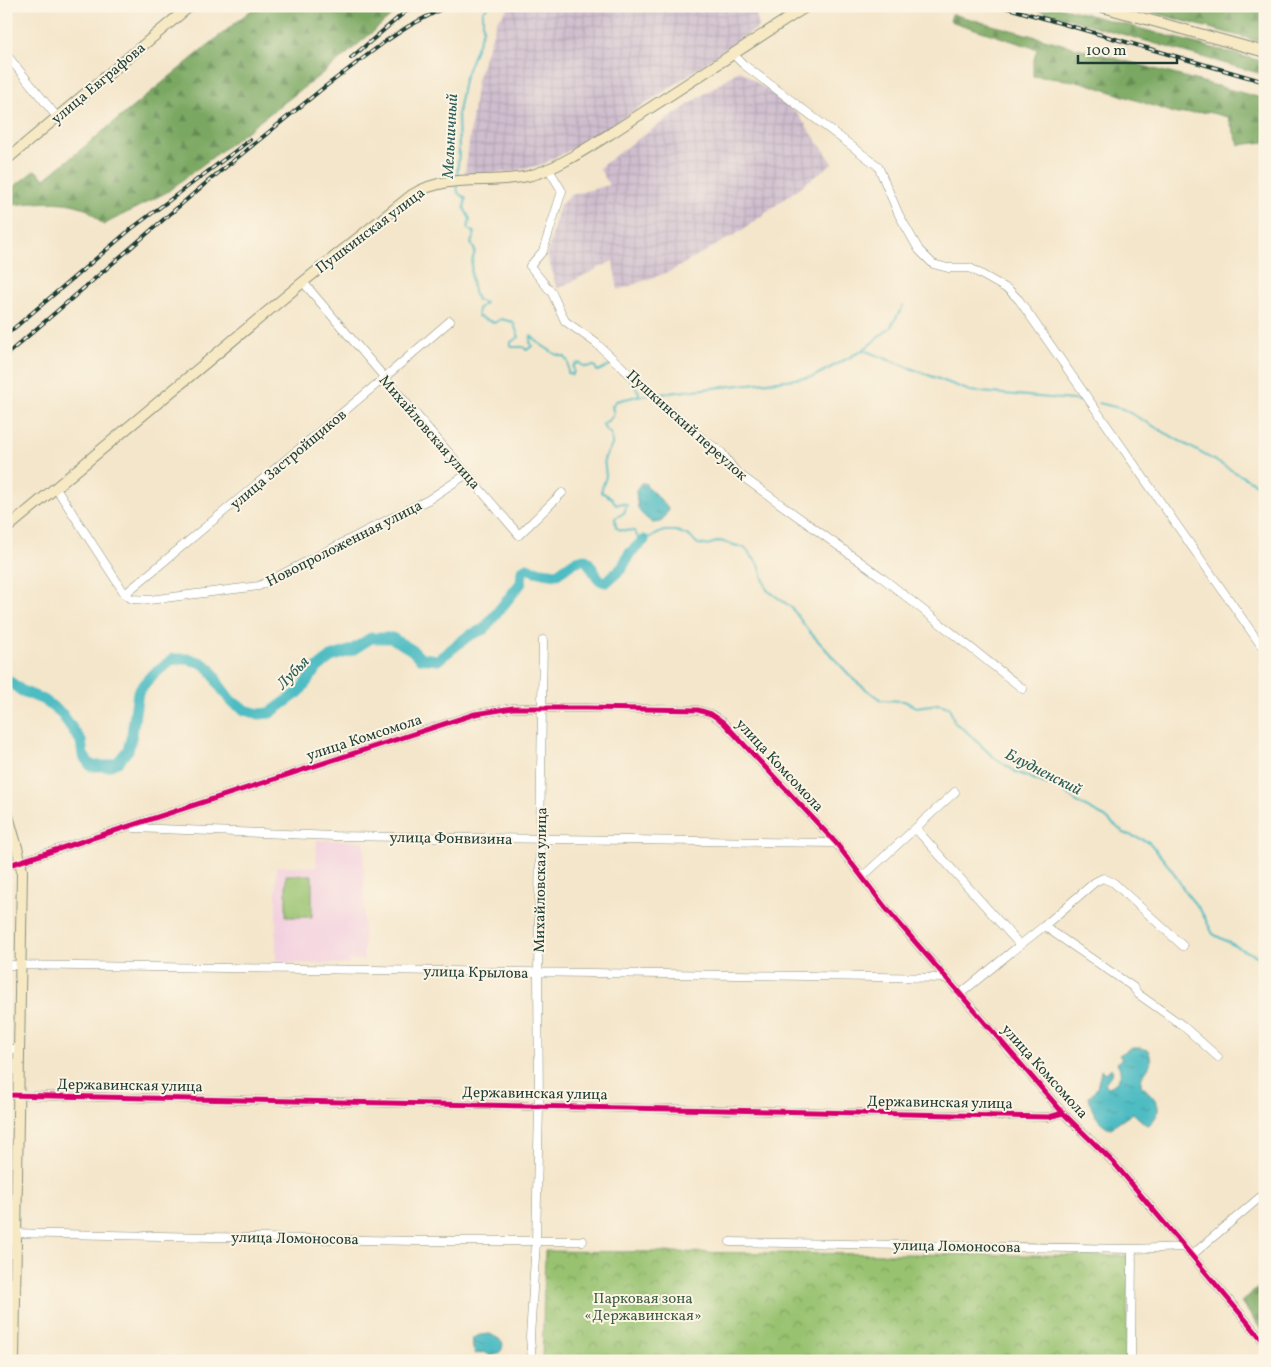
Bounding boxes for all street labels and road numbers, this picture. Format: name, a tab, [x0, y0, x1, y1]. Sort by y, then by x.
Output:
street label: улица Евграфова	[47, 38, 151, 130]
street label: Пушкинская улица	[312, 183, 430, 279]
street label: Пушкинский переулок	[621, 366, 751, 486]
street label: Михайловская улица	[373, 371, 485, 495]
street label: улица Застройщиков	[226, 405, 352, 515]
street label: Новопроложенная улица	[263, 496, 426, 593]
street label: улица Комсомола	[304, 710, 425, 767]
street label: улица Комсомола	[730, 715, 828, 817]
street label: Михайловская улица	[530, 807, 553, 953]
street label: улица Фонвизина	[389, 828, 513, 851]
street label: улица Крылова	[423, 962, 529, 985]
street label: улица Комсомола	[996, 1020, 1092, 1124]
street label: Державинская улица	[57, 1075, 203, 1098]
street label: Державинская улица	[462, 1083, 608, 1106]
street label: Державинская улица	[867, 1092, 1013, 1115]
street label: улица Ломоносова	[231, 1228, 359, 1251]
street label: улица Ломоносова	[893, 1236, 1021, 1259]

